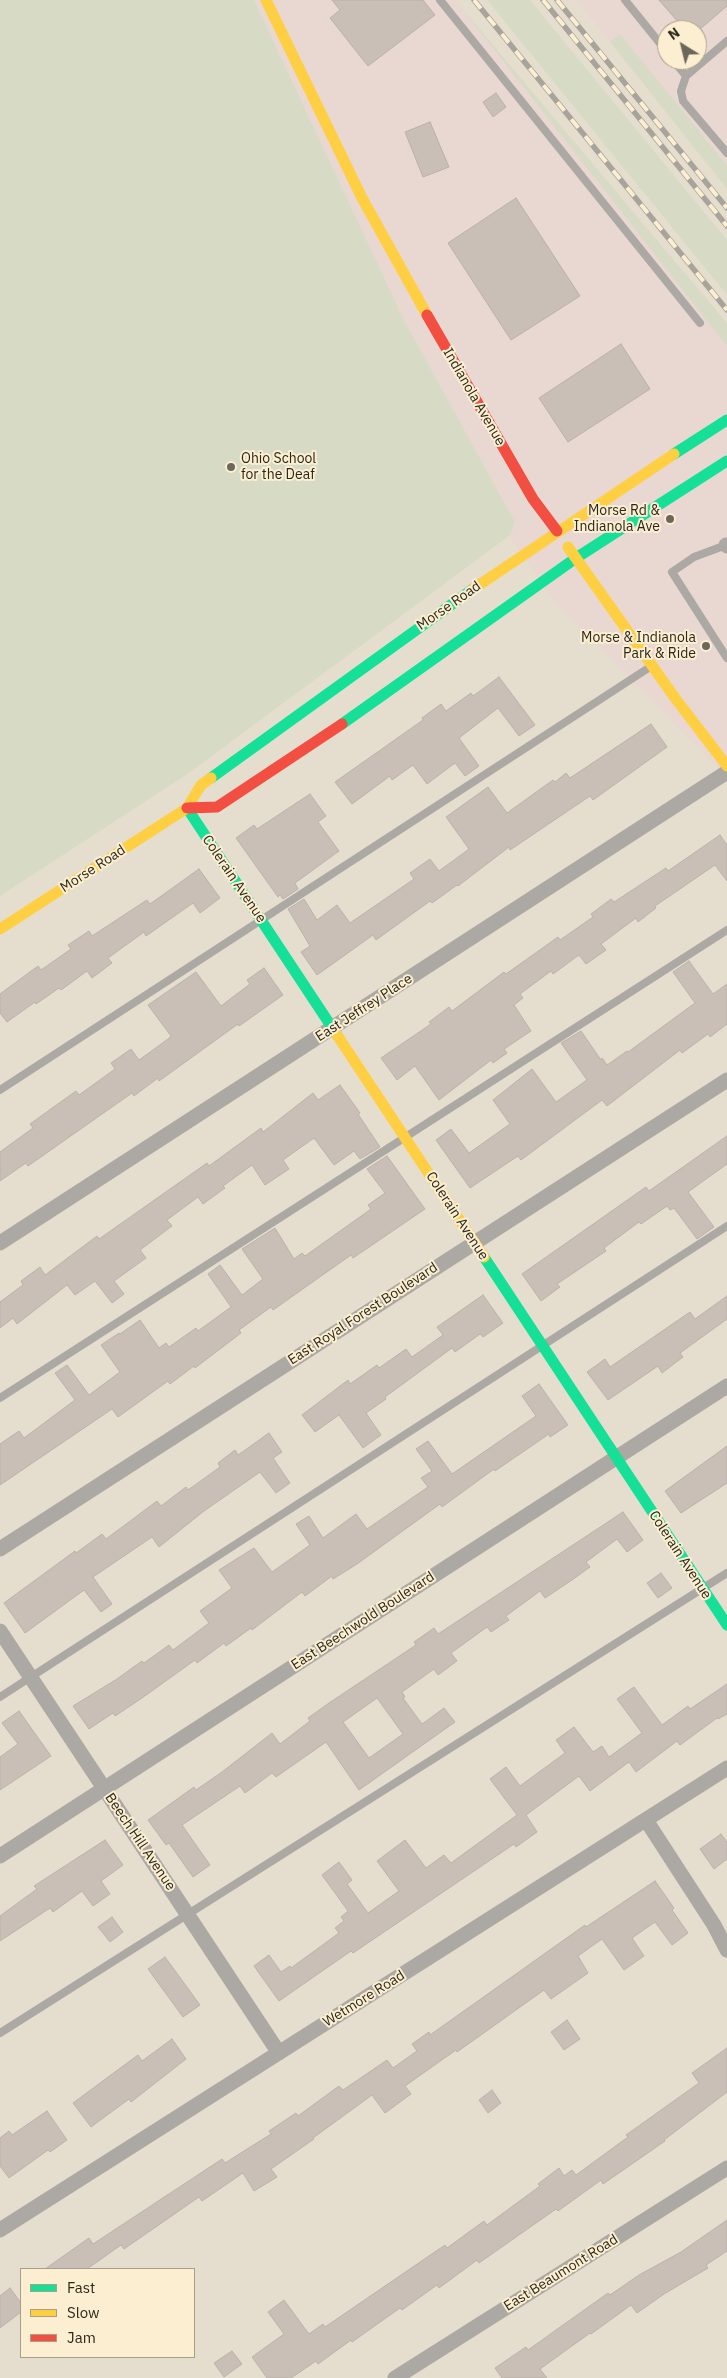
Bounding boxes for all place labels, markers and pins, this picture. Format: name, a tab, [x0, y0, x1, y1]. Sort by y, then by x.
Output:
place label: Ohio School for the Deaf	[241, 451, 316, 484]
marker: Ohio School for the Deaf	[225, 461, 237, 473]
place label: Morse Rd & Indianola Ave	[574, 503, 660, 536]
marker: Morse Rd & Indianola Ave	[664, 513, 676, 525]
place label: Morse & Indianola Park & Ride	[581, 630, 696, 662]
marker: Morse & Indianola Park & Ride	[700, 640, 712, 652]

